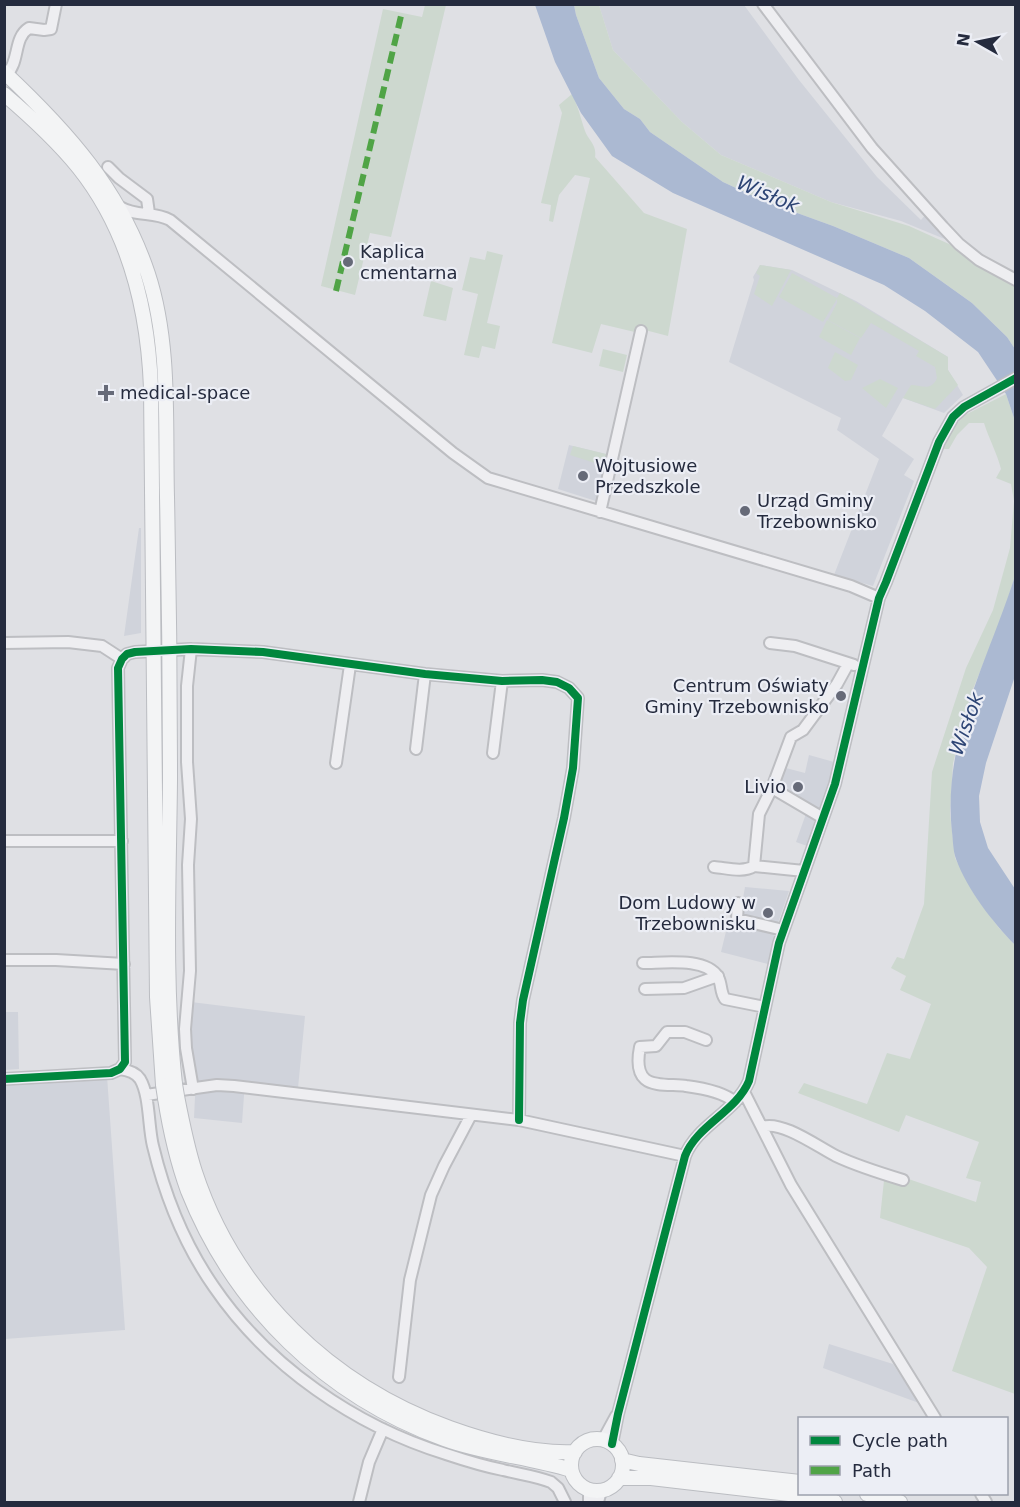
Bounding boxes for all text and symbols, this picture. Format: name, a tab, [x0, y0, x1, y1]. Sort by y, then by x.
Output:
north arrow	[948, 12, 1008, 72]
text: N	[953, 32, 974, 48]
water label: Wisłok	[733, 170, 804, 218]
place label: Kaplica cmentarna	[360, 241, 458, 283]
marker: Kaplica cmentarna	[341, 255, 355, 269]
place label: medical-space	[120, 382, 250, 403]
marker: medical-space	[97, 384, 115, 402]
place label: Wojtusiowe Przedszkole	[595, 455, 701, 497]
marker: Wojtusiowe Przedszkole	[576, 469, 590, 483]
place label: Urząd Gminy Trzebownisko	[756, 490, 877, 532]
marker: Urząd Gminy Trzebownisko	[738, 504, 752, 518]
place label: Centrum Oświaty Gminy Trzebownisko	[645, 675, 829, 717]
water label: Wisłok	[944, 688, 989, 759]
marker: Centrum Oświaty Gminy Trzebownisko	[834, 689, 848, 703]
place label: Livio	[744, 776, 786, 797]
marker: Livio	[791, 780, 805, 794]
place label: Dom Ludowy w Trzebownisku	[618, 892, 756, 934]
marker: Dom Ludowy w Trzebownisku	[761, 906, 775, 920]
legend	[798, 1417, 1008, 1495]
text: Cycle path	[852, 1430, 948, 1451]
text: Path	[852, 1460, 892, 1481]

